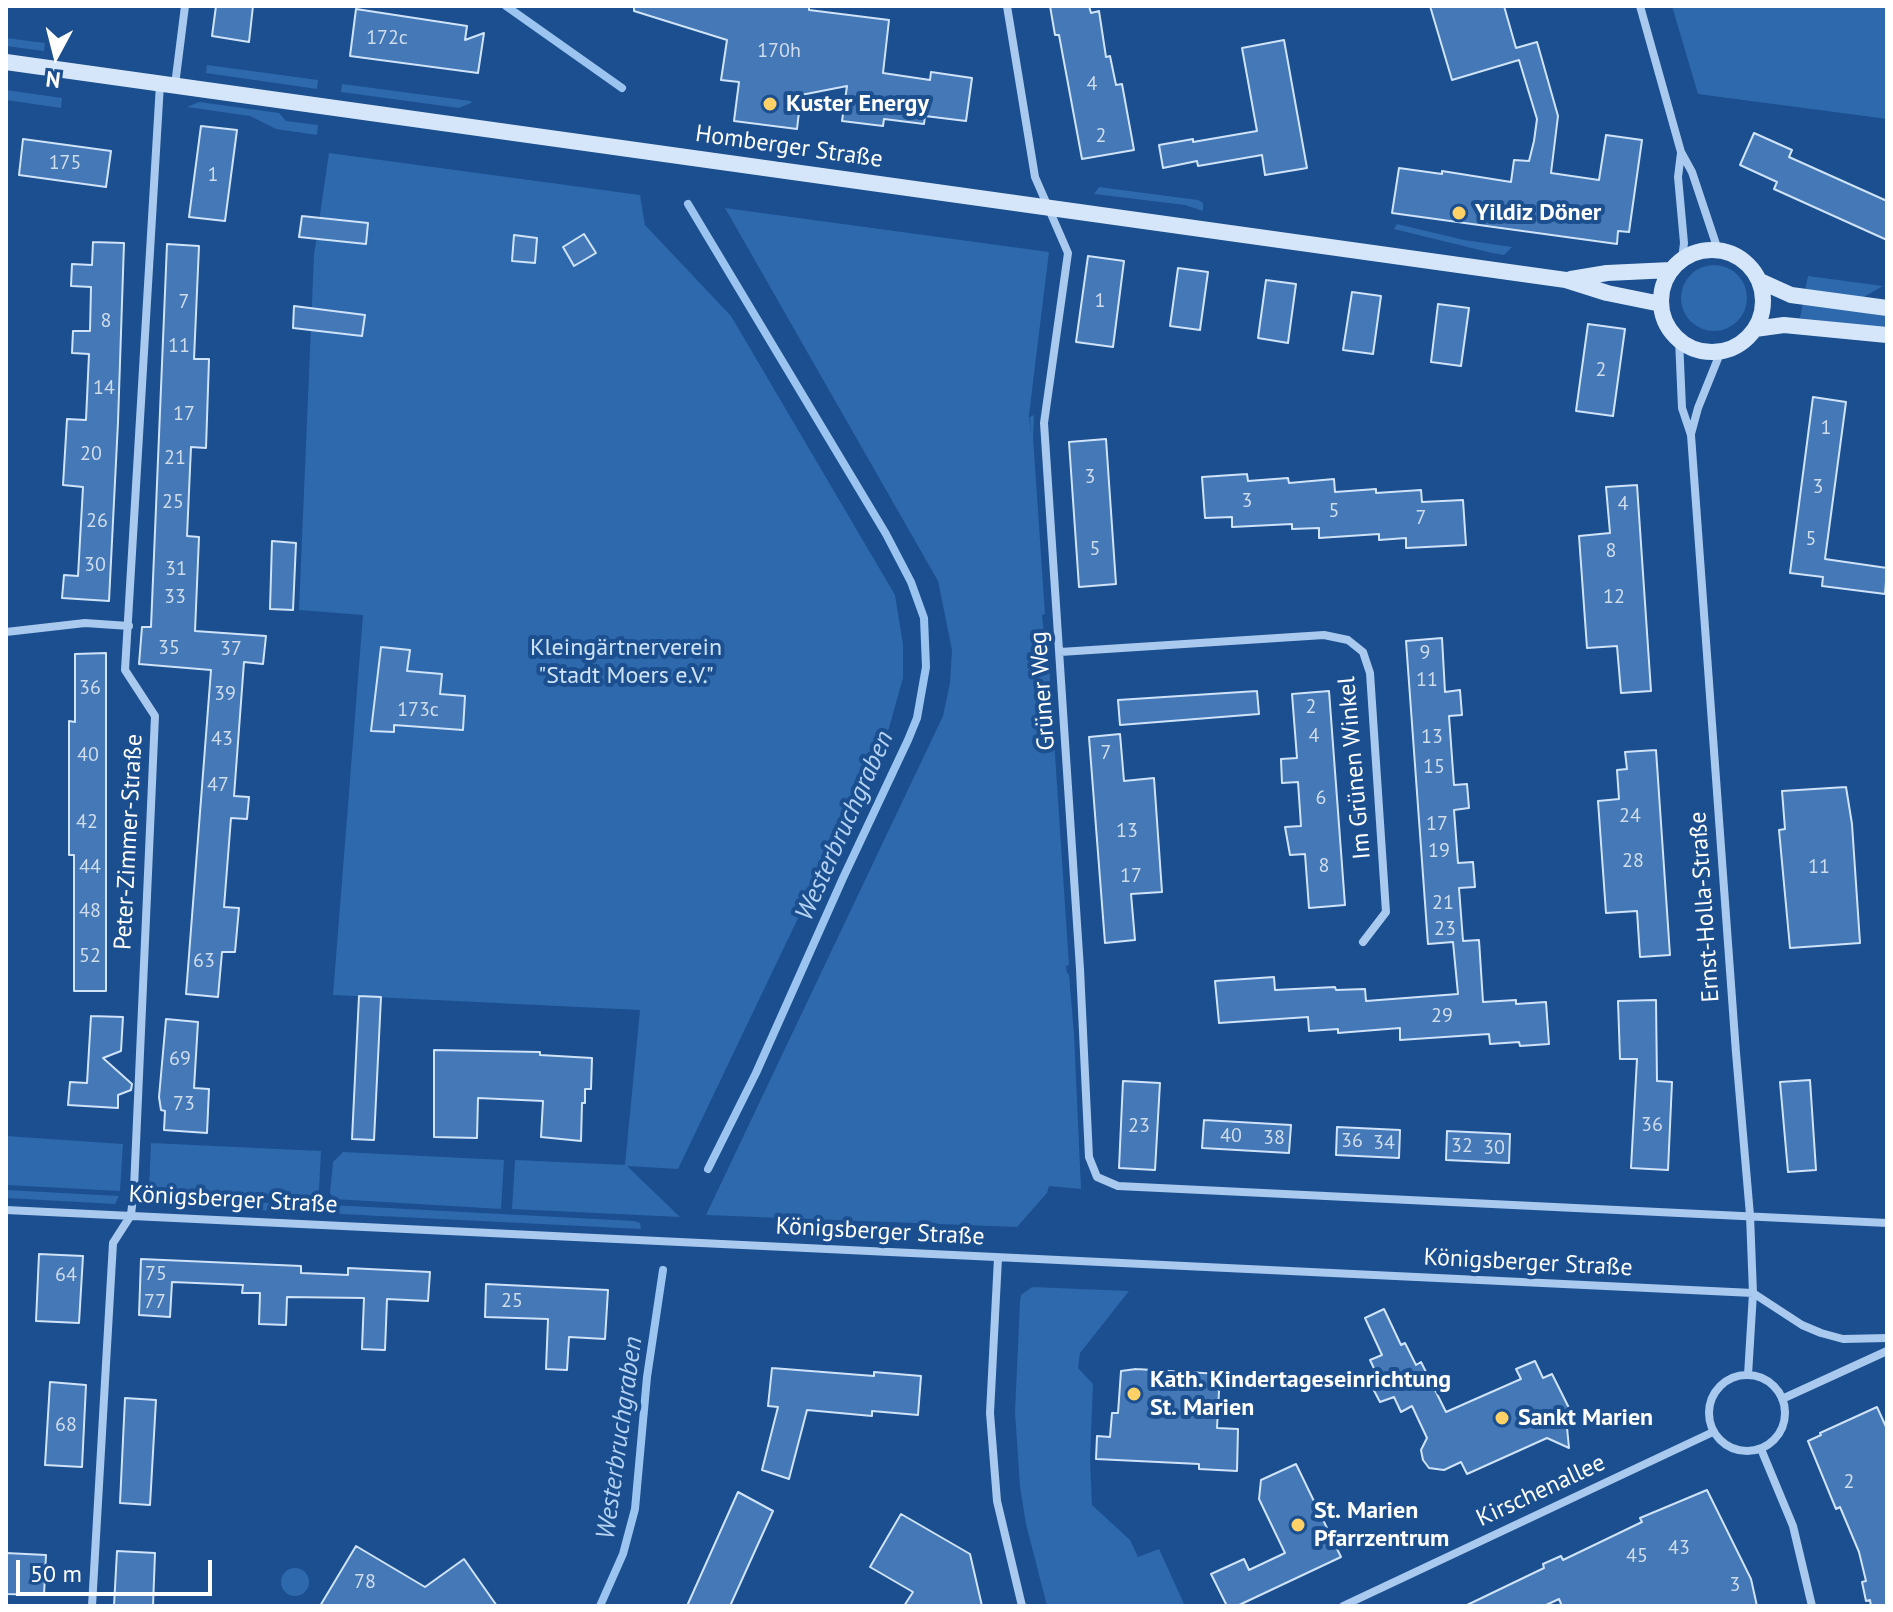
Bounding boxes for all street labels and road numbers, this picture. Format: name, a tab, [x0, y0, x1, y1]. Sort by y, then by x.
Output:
street label: Homberger Straße	[694, 120, 884, 174]
street label: Grüner Weg	[1024, 630, 1062, 752]
street label: Im Grünen Winkel	[1333, 675, 1377, 861]
street label: Peter-Zimmer-Straße	[109, 733, 149, 951]
street label: Ernst-Holla-Straße	[1684, 811, 1726, 1003]
street label: Königsberger Straße	[128, 1180, 338, 1220]
street label: Königsberger Straße	[775, 1212, 985, 1252]
street label: Königsberger Straße	[1423, 1243, 1633, 1283]
street label: Kirschenallee	[1472, 1449, 1610, 1533]

